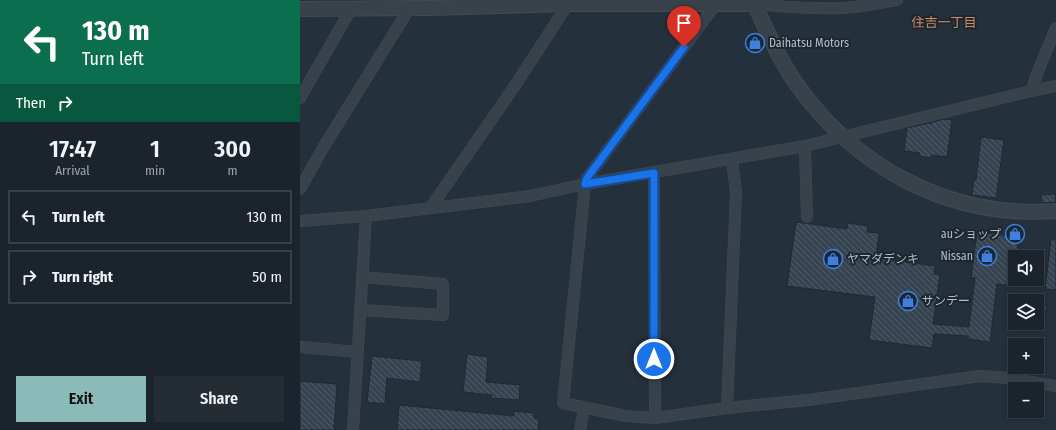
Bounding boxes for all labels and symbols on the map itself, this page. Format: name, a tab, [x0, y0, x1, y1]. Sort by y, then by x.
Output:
pin	[667, 6, 701, 47]
district label: 住吉一丁目	[911, 15, 977, 30]
shop icon: Daihatsu Motors	[744, 32, 766, 54]
place label: Daihatsu Motors	[769, 36, 849, 50]
shop icon: auショップ	[1004, 223, 1026, 245]
place label: auショップ	[941, 227, 1001, 241]
shop icon: Nissan	[976, 245, 998, 267]
shop icon: ヤマダデンキ	[822, 248, 844, 270]
place label: Nissan	[940, 249, 973, 263]
place label: ヤマダデンキ	[847, 252, 919, 266]
shop icon: サンデー	[897, 290, 919, 312]
place label: サンデー	[922, 294, 970, 308]
position arrow	[633, 338, 675, 380]

